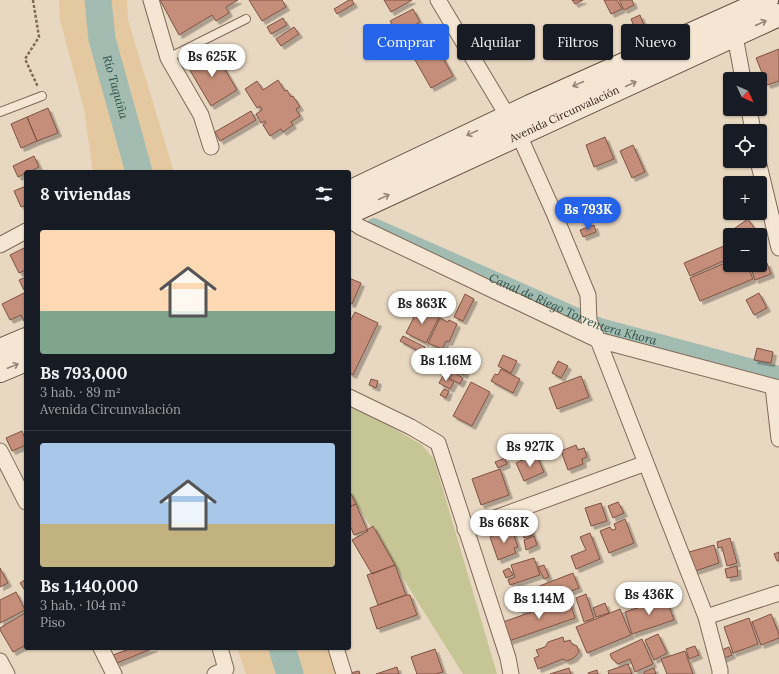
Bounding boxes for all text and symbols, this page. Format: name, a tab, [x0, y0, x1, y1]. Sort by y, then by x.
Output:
one-way arrow	[755, 19, 767, 26]
chip: Comprar	[363, 24, 449, 60]
chip: Alquilar	[457, 24, 535, 60]
chip: Filtros	[543, 24, 613, 60]
chip: Nuevo	[621, 24, 690, 60]
pin: Bs 625K	[175, 44, 249, 78]
text: Bs 625K	[188, 48, 236, 65]
water label: Río Taquiña	[100, 53, 132, 121]
north arrow	[723, 72, 767, 116]
map controls	[723, 72, 767, 272]
one-way arrow	[624, 80, 636, 87]
one-way arrow	[573, 81, 585, 88]
street label: Avenida Circunvalación	[506, 82, 622, 146]
button: locate	[723, 124, 767, 168]
one-way arrow	[467, 130, 479, 137]
button: +	[723, 176, 767, 220]
text: 8 viviendas	[40, 183, 131, 205]
icon: filters	[313, 183, 335, 205]
one-way arrow	[378, 193, 390, 200]
pin: Bs 793K	[551, 197, 625, 231]
text: Bs 793K	[564, 201, 612, 218]
button: −	[723, 228, 767, 272]
icon: home	[152, 256, 224, 328]
water label: Canal de Riego Torrentera Khora	[487, 270, 659, 348]
pin: Bs 863K	[385, 291, 459, 325]
text: Bs 863K	[397, 295, 447, 312]
pin: Bs 1.16M	[405, 348, 487, 382]
text: Bs 1.16M	[420, 352, 472, 369]
one-way arrow	[7, 361, 19, 369]
text: Bs 793,000	[40, 362, 128, 384]
text: 3 hab. · 89 m²	[40, 384, 121, 401]
text: Avenida Circunvalación	[40, 401, 181, 418]
pin: Bs 927K	[493, 434, 567, 468]
text: Bs 927K	[506, 438, 554, 455]
icon: home	[152, 469, 224, 541]
pin: Bs 668K	[467, 510, 541, 544]
text: Bs 668K	[479, 514, 529, 531]
text: Bs 1,140,000	[40, 575, 138, 597]
pin: Bs 436K	[612, 582, 686, 616]
pin: Bs 1.14M	[498, 586, 580, 620]
text: Bs 436K	[624, 586, 674, 603]
text: Bs 1.14M	[513, 590, 565, 607]
text: 3 hab. · 104 m²	[40, 597, 126, 614]
text: Piso	[40, 614, 65, 631]

